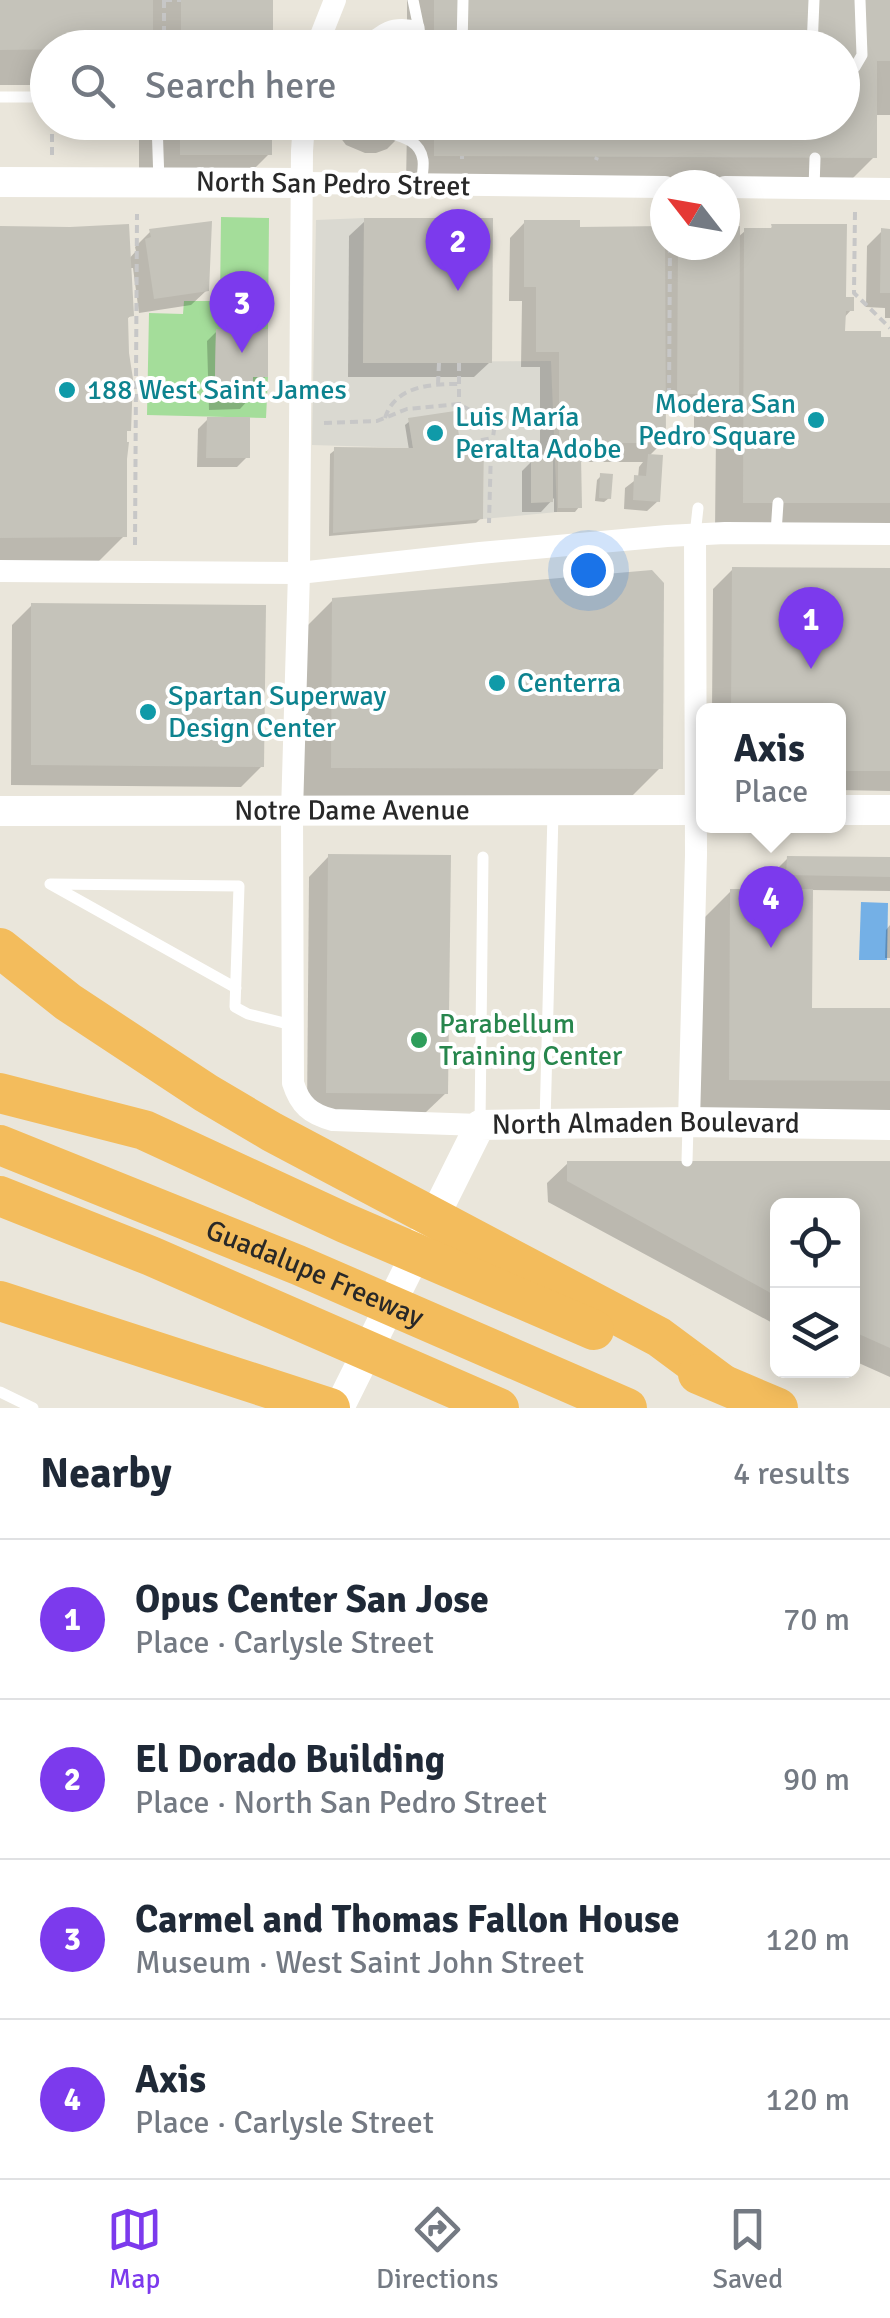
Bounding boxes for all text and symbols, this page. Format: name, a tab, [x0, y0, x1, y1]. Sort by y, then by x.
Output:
search box	[30, 30, 860, 140]
icon: search	[65, 58, 120, 113]
text: Search here	[145, 62, 337, 109]
street label: North San Pedro Street	[196, 165, 471, 203]
north arrow	[650, 170, 740, 260]
pin: 2	[426, 208, 490, 291]
pin: 3	[210, 270, 274, 353]
place label: 188 West Saint James	[87, 373, 347, 407]
marker: 188 West Saint James	[56, 379, 78, 401]
place label: Modera San Pedro Square	[638, 387, 796, 453]
place label: Luis María Peralta Adobe	[455, 400, 621, 466]
marker: Modera San Pedro Square	[805, 409, 827, 431]
marker: Luis María Peralta Adobe	[424, 422, 446, 444]
your location	[563, 545, 614, 596]
pin: 1	[778, 586, 844, 669]
place label: Centerra	[517, 666, 621, 700]
marker: Centerra	[486, 672, 508, 694]
place label: Spartan Superway Design Center	[168, 679, 386, 745]
marker: Spartan Superway Design Center	[137, 701, 159, 723]
popup	[696, 703, 846, 833]
text: Axis	[734, 725, 805, 772]
text: Place	[734, 772, 808, 811]
street label: Notre Dame Avenue	[234, 793, 470, 828]
pin: 4	[738, 866, 804, 948]
place label: Parabellum Training Center	[439, 1007, 623, 1073]
marker: Parabellum Training Center	[408, 1029, 430, 1051]
street label: North Almaden Boulevard	[492, 1105, 800, 1142]
map controls	[770, 1198, 860, 1378]
button: locate	[770, 1198, 860, 1288]
street label: Guadalupe Freeway	[201, 1213, 429, 1335]
button: layers	[770, 1288, 860, 1378]
text: Nearby	[40, 1448, 172, 1499]
text: 4 results	[733, 1454, 850, 1493]
text: Opus Center San Jose	[135, 1576, 489, 1623]
text: 1	[64, 1600, 81, 1639]
text: 70 m	[783, 1600, 850, 1639]
text: Place · Carlysle Street	[135, 1623, 434, 1662]
text: El Dorado Building	[135, 1736, 445, 1783]
text: 2	[64, 1760, 81, 1799]
text: 90 m	[783, 1760, 850, 1799]
text: Place · North San Pedro Street	[135, 1783, 547, 1822]
text: Carmel and Thomas Fallon House	[135, 1896, 680, 1943]
text: 3	[64, 1920, 81, 1959]
text: 120 m	[766, 1920, 850, 1959]
text: Museum · West Saint John Street	[135, 1943, 584, 1982]
text: Axis	[135, 2056, 206, 2103]
text: 4	[64, 2080, 81, 2119]
text: 120 m	[766, 2080, 850, 2119]
text: Place · Carlysle Street	[135, 2103, 434, 2142]
tab: Map	[107, 2202, 162, 2296]
tab: Directions	[376, 2202, 498, 2296]
tab: Saved	[712, 2202, 783, 2296]

